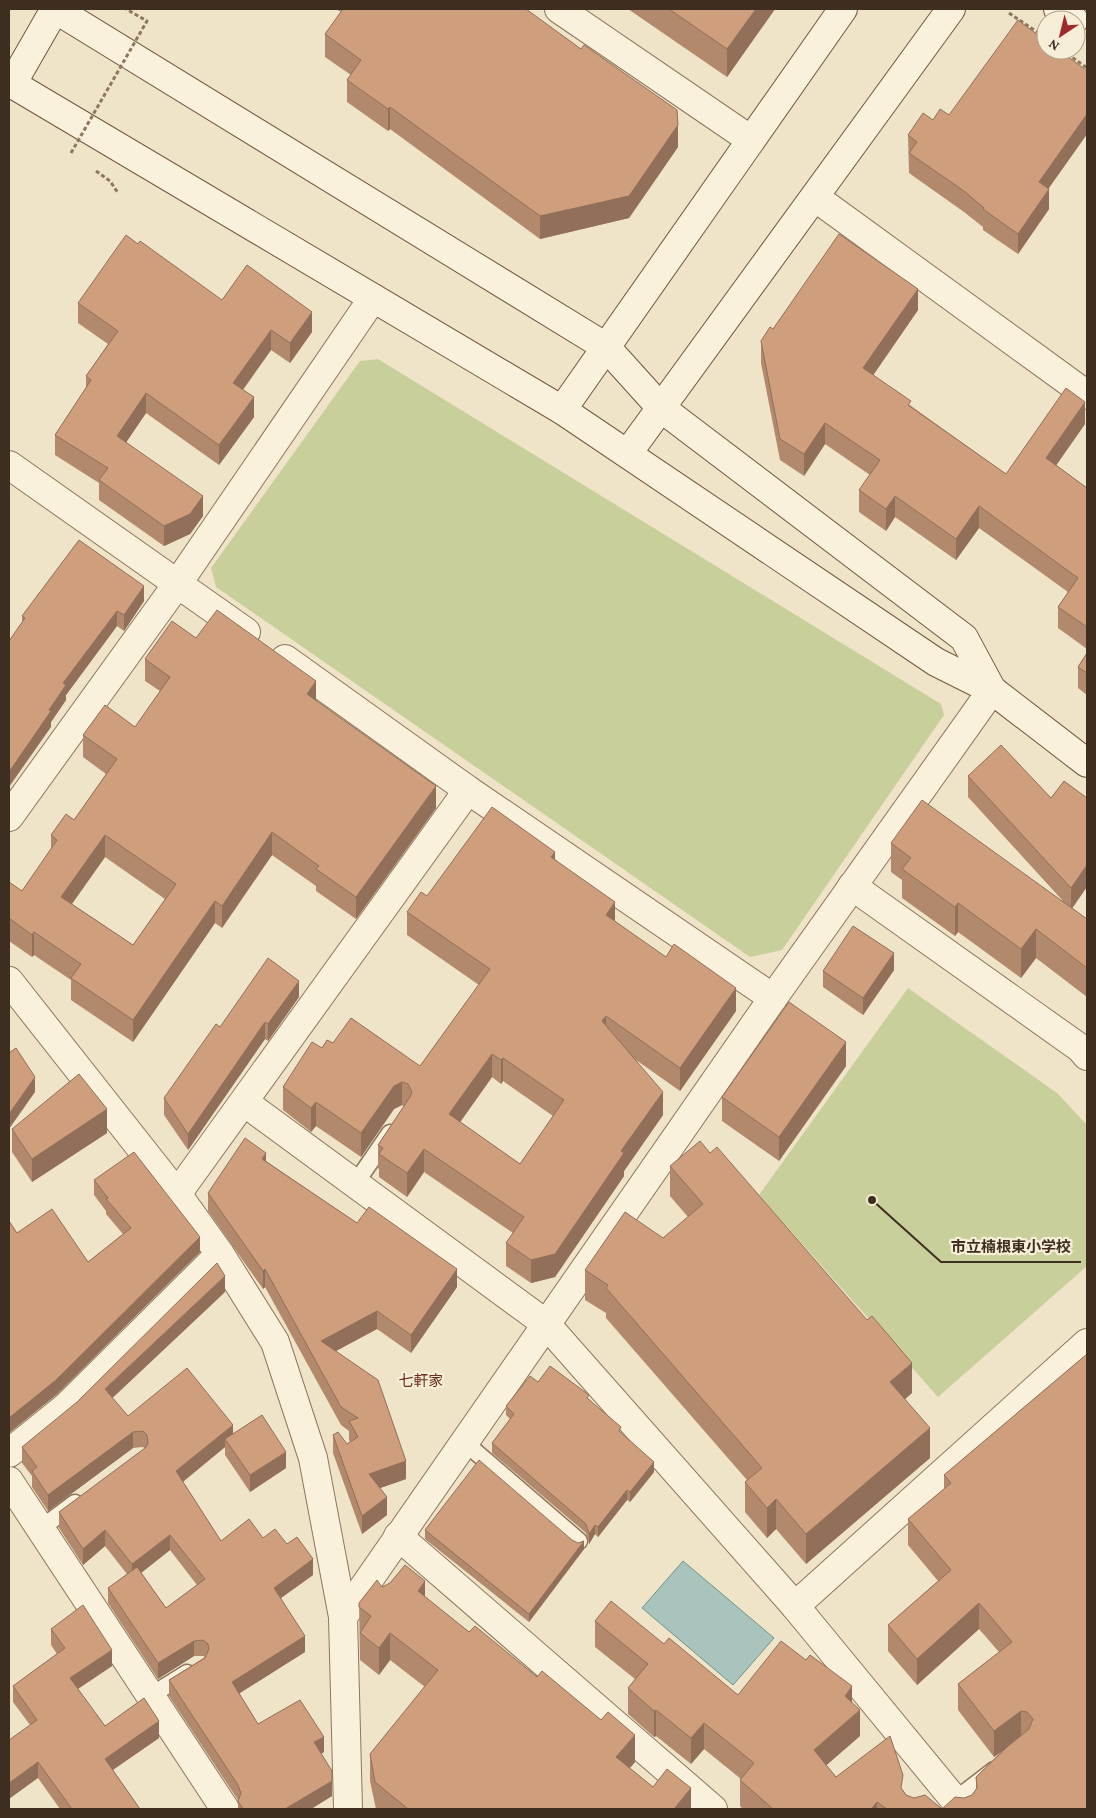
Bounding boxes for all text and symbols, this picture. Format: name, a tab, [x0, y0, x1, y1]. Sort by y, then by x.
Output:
north arrow	[1036, 10, 1086, 60]
text: N	[1045, 36, 1062, 55]
callout: 市立楠根東小学校	[941, 1232, 1081, 1262]
text: 市立楠根東小学校	[951, 1239, 1071, 1255]
district label: 七軒家	[398, 1373, 444, 1389]

